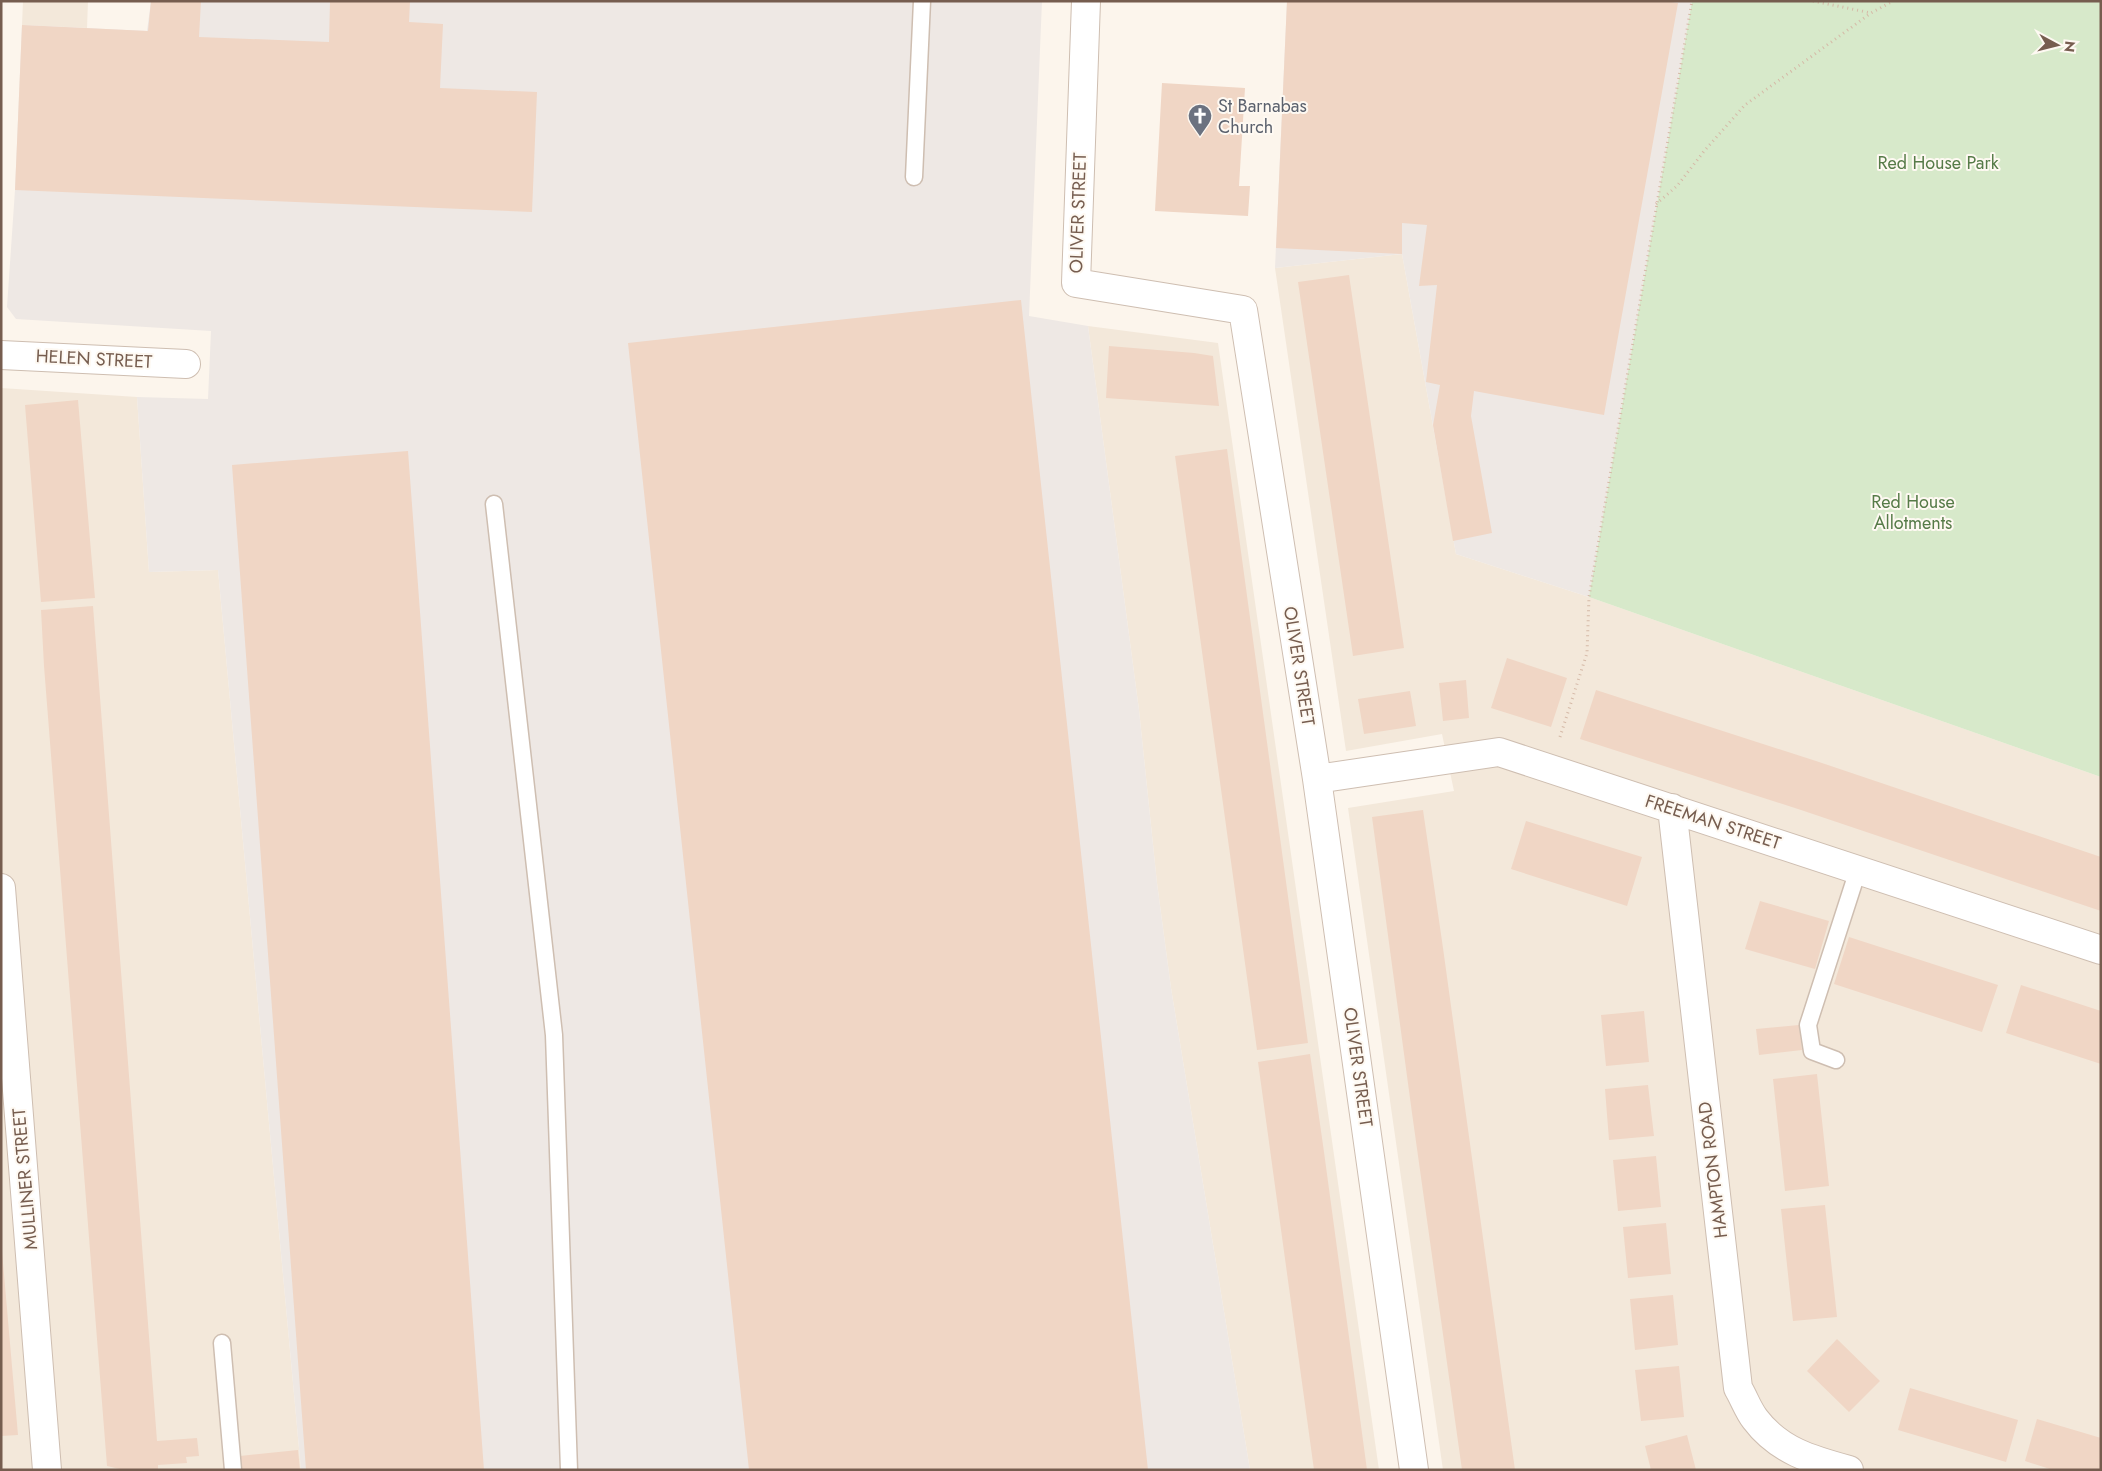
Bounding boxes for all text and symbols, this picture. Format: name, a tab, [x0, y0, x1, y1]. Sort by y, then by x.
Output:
north arrow	[2032, 20, 2082, 70]
text: N	[2059, 40, 2081, 53]
place label: St Barnabas Church	[1218, 93, 1307, 140]
church icon: St Barnabas Church	[1187, 103, 1213, 137]
park label: Red House Park	[1877, 150, 1999, 176]
street label: OLIVER STREET	[1063, 152, 1093, 274]
street label: HELEN STREET	[35, 343, 154, 375]
park label: Red House Allotments	[1871, 489, 1955, 536]
street label: OLIVER STREET	[1277, 604, 1321, 728]
street label: FREEMAN STREET	[1642, 788, 1785, 856]
street label: OLIVER STREET	[1337, 1006, 1379, 1129]
street label: HAMPTON ROAD	[1692, 1100, 1734, 1240]
street label: MULLINER STREET	[6, 1106, 44, 1251]

